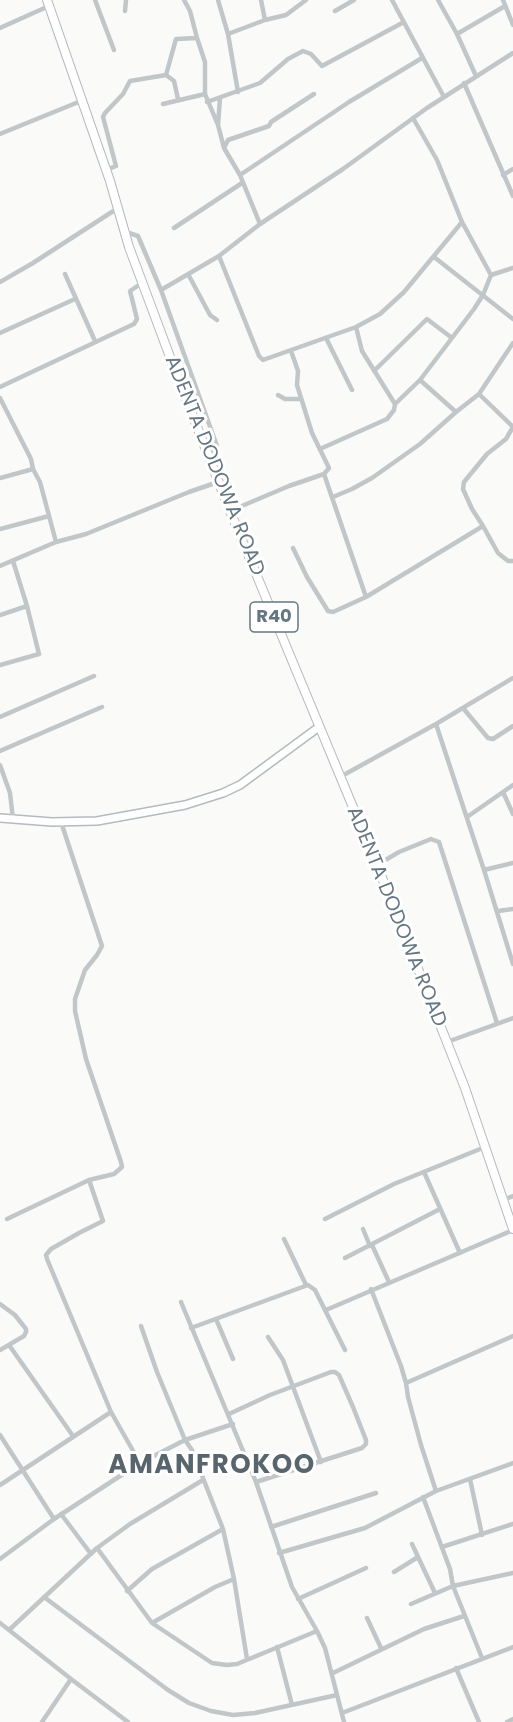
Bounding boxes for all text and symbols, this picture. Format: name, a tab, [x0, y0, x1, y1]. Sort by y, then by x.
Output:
street label: ADENTA DODOWA ROAD	[159, 352, 269, 580]
road number: R40	[250, 602, 298, 632]
street label: ADENTA DODOWA ROAD	[341, 803, 451, 1031]
district label: AMANFROKOO	[108, 1450, 316, 1482]

